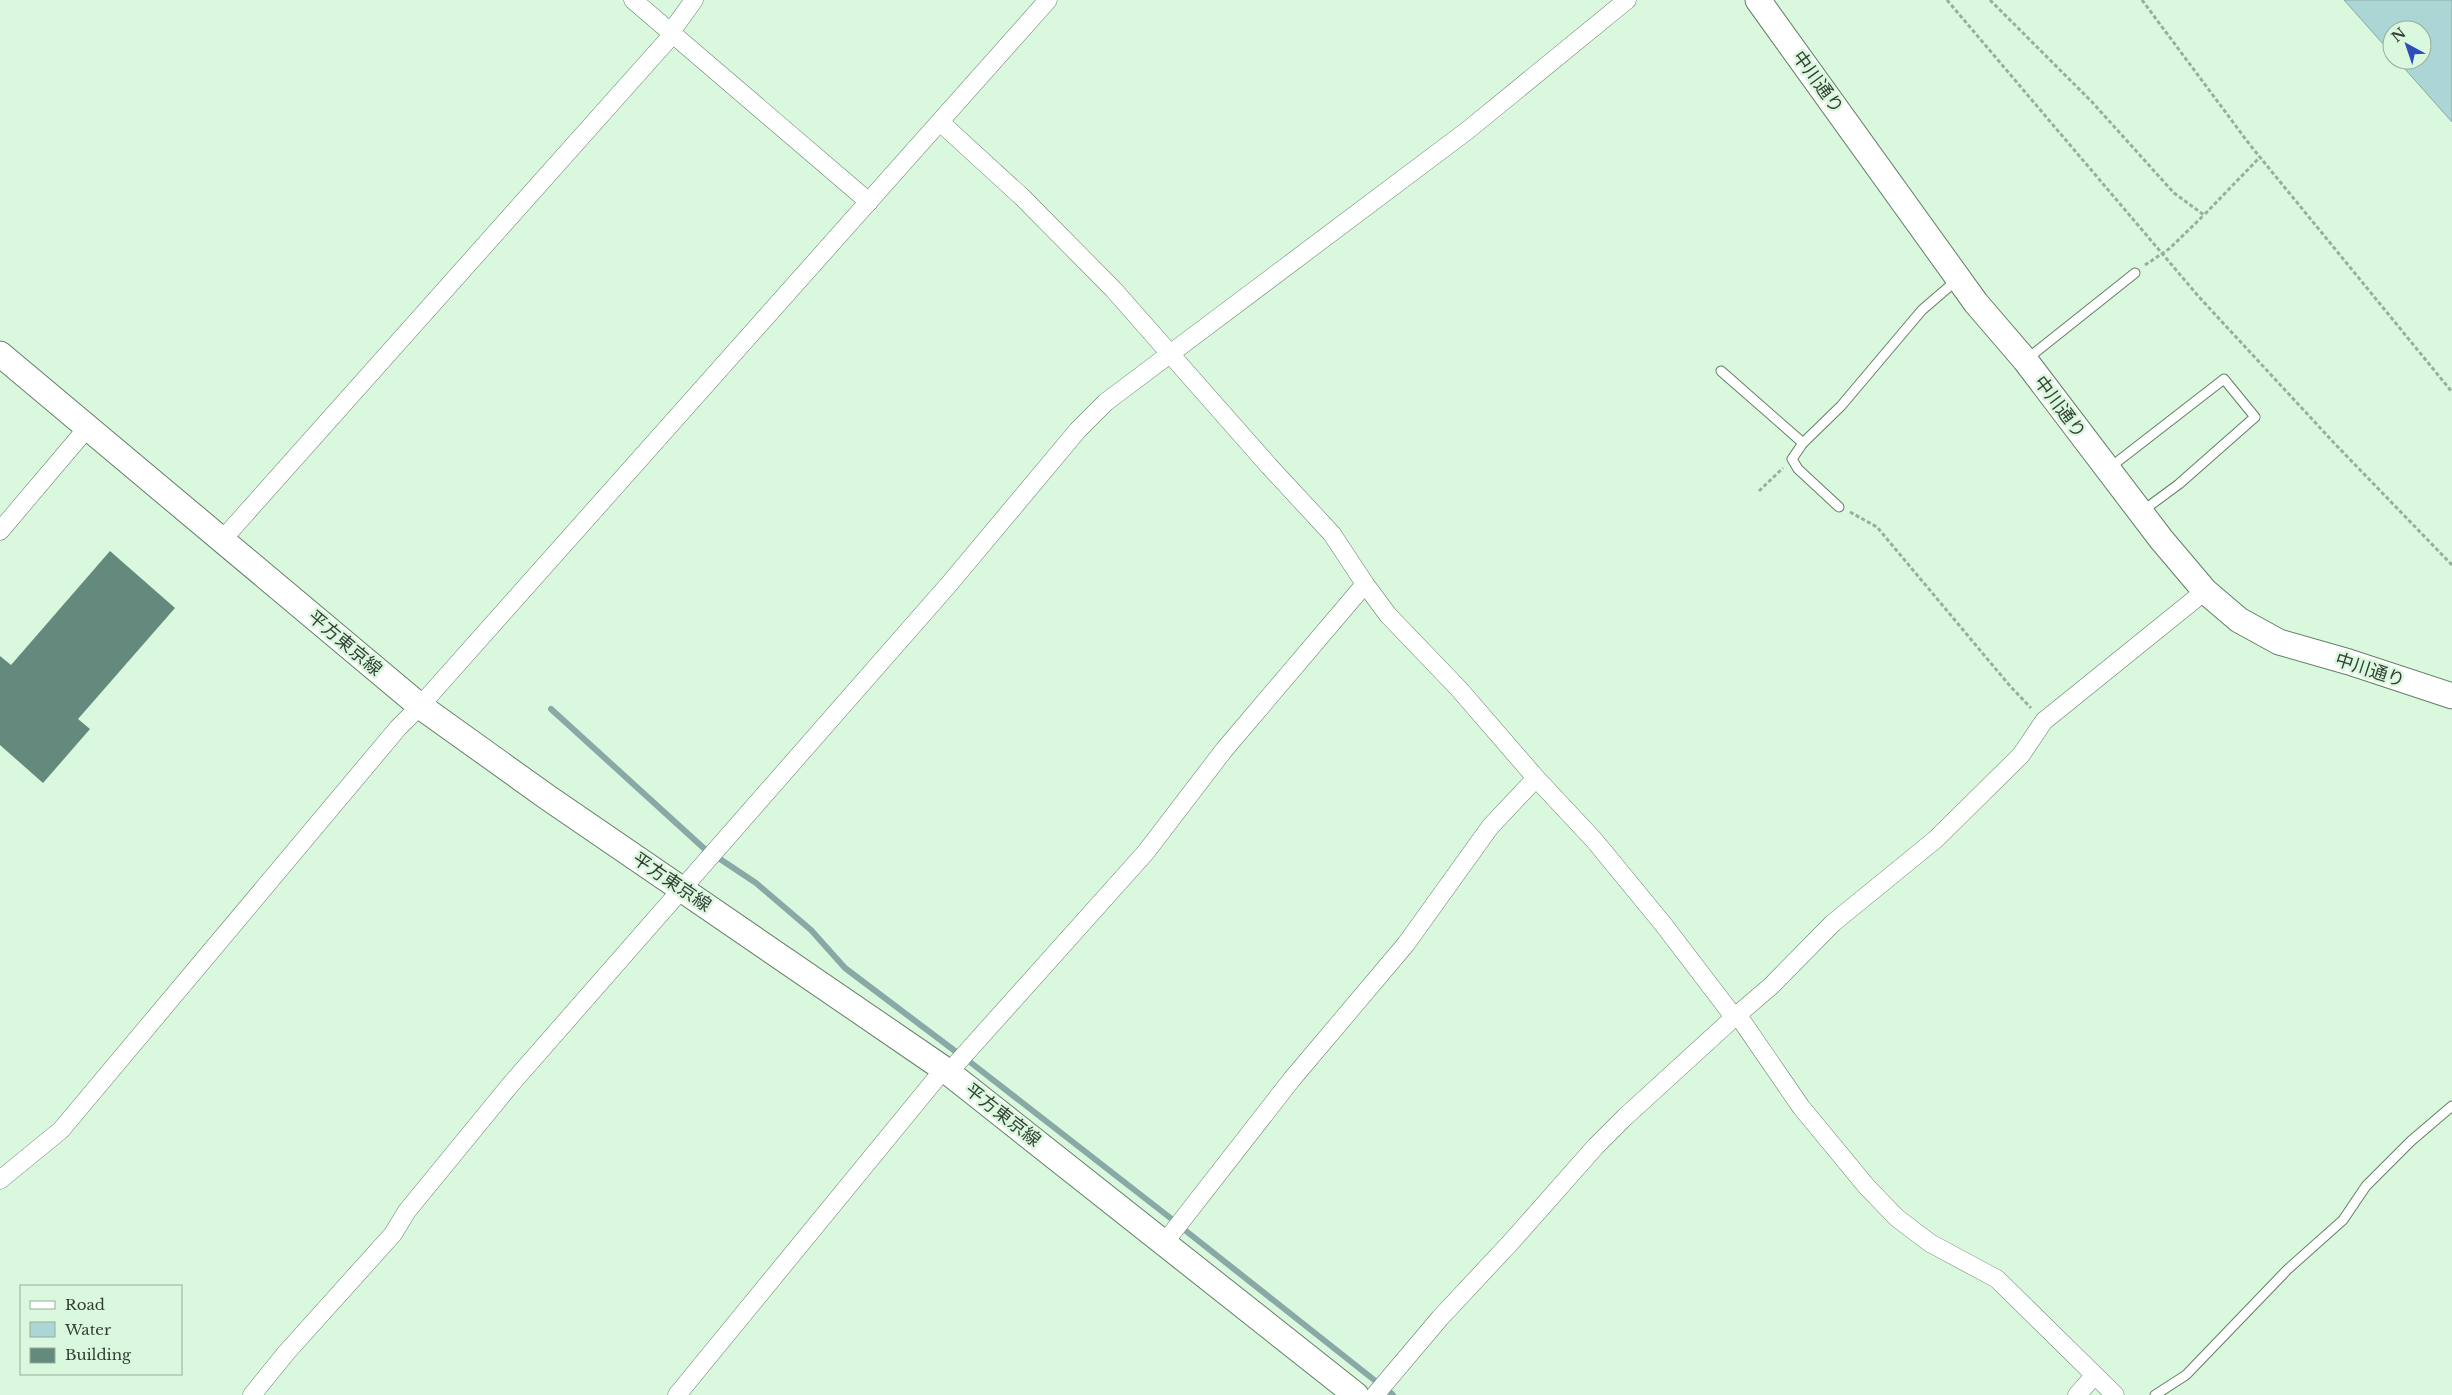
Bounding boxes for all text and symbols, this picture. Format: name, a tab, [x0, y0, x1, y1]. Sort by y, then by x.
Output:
north arrow	[2382, 20, 2432, 70]
text: N	[2388, 24, 2409, 46]
street label: 中川通り	[1788, 46, 1848, 118]
street label: 中川通り	[2030, 372, 2090, 442]
street label: 平方東京線	[303, 606, 387, 680]
street label: 中川通り	[2332, 648, 2408, 692]
street label: 平方東京線	[629, 848, 715, 916]
street label: 平方東京線	[961, 1079, 1045, 1151]
legend	[20, 1285, 182, 1375]
text: Road	[65, 1295, 105, 1314]
text: Water	[64, 1320, 112, 1339]
text: Building	[65, 1345, 132, 1364]

